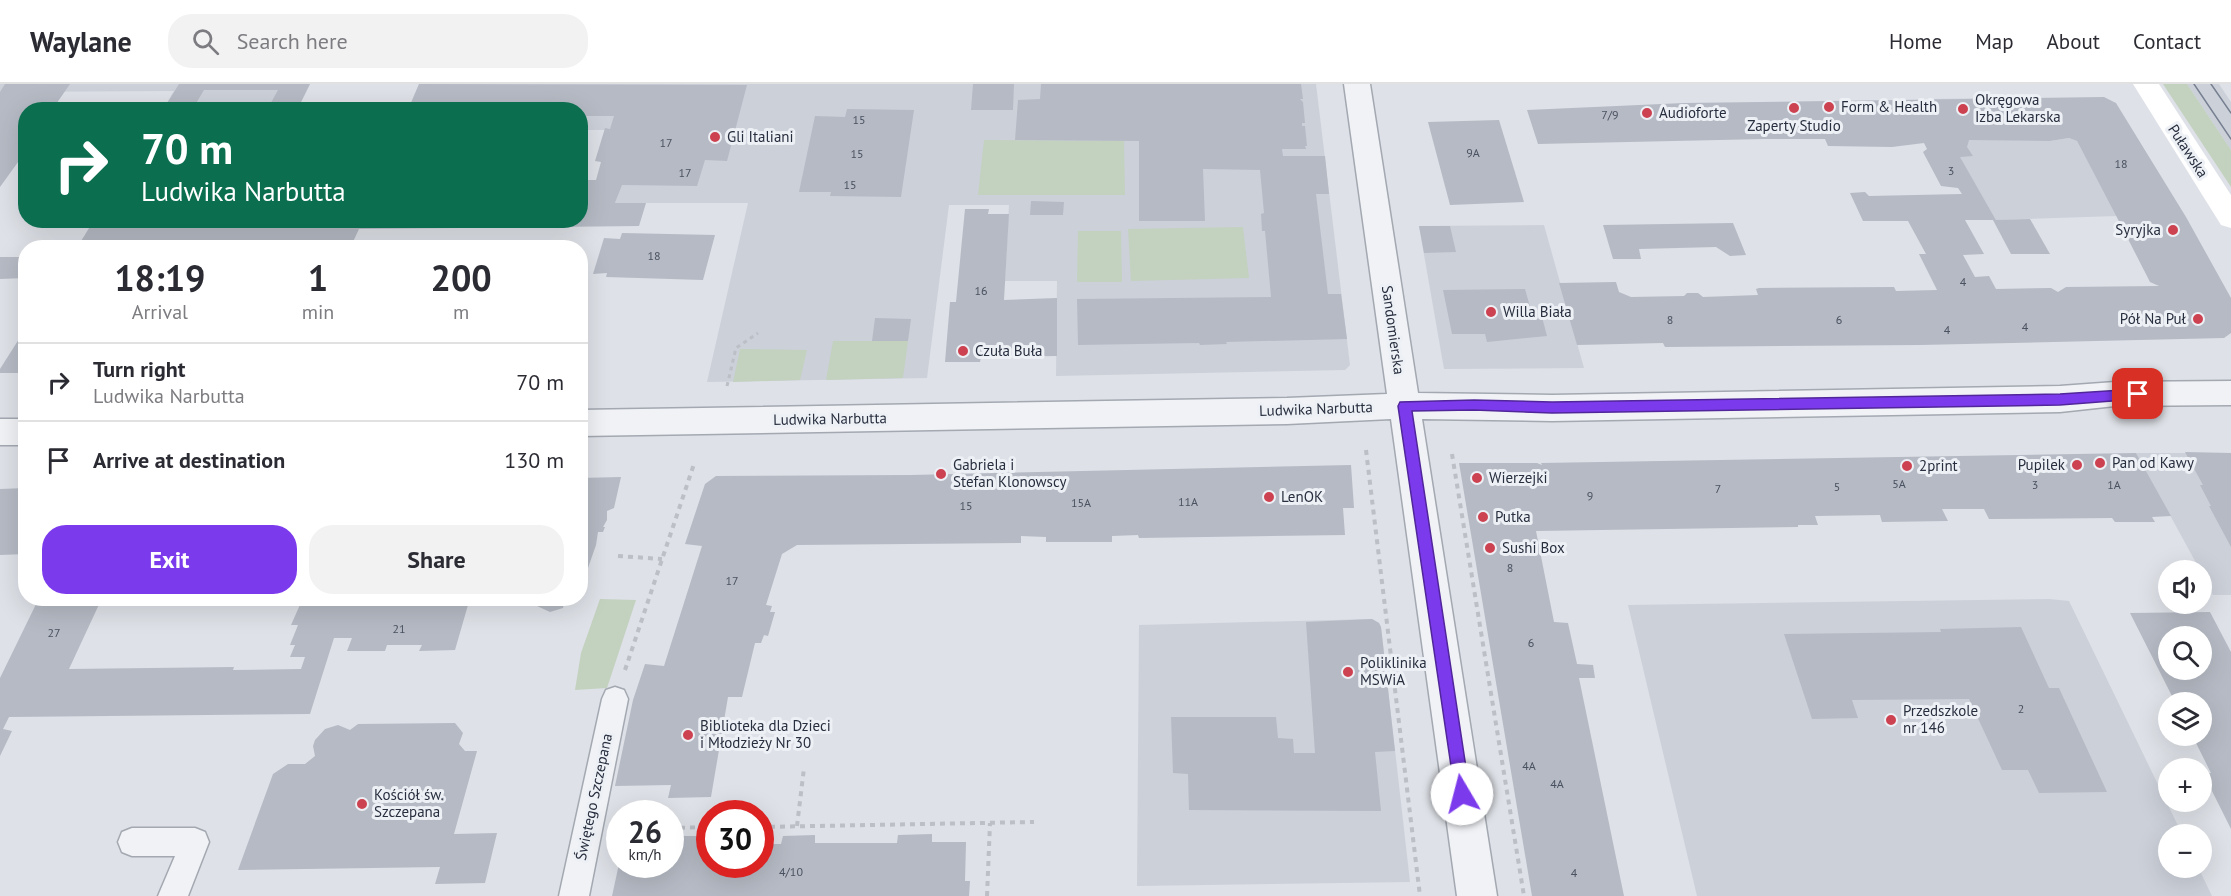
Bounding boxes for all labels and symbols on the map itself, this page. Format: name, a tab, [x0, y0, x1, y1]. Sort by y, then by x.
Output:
place label: Okręgowa Izba Lekarska	[1975, 90, 2061, 126]
place label: Form & Health	[1841, 97, 1937, 116]
marker: Form & Health	[1822, 100, 1836, 114]
marker: Zaperty Studio	[1787, 101, 1801, 115]
marker: Okręgowa Izba Lekarska	[1956, 102, 1970, 116]
place label: Audioforte	[1659, 103, 1727, 122]
marker: Audioforte	[1640, 106, 1654, 120]
house number: 7/9	[1601, 107, 1619, 122]
house number: 15	[852, 112, 866, 127]
place label: Zaperty Studio	[1747, 116, 1841, 135]
street label: Puławska	[2164, 121, 2213, 181]
place label: Gli Italiani	[727, 127, 794, 146]
marker: Gli Italiani	[708, 130, 722, 144]
house number: 17	[659, 135, 673, 150]
house number: 9A	[1466, 145, 1480, 160]
house number: 15	[850, 146, 864, 161]
house number: 18	[2114, 156, 2128, 171]
house number: 3	[1948, 163, 1954, 178]
house number: 17	[678, 165, 692, 180]
house number: 15	[843, 177, 857, 192]
place label: Syryjka	[2115, 220, 2161, 239]
marker: Syryjka	[2166, 223, 2180, 237]
house number: 18	[647, 248, 661, 263]
house number: 4	[1960, 274, 1967, 289]
house number: 16	[974, 283, 988, 298]
street label: Sandomierska	[1378, 284, 1409, 376]
place label: Willa Biała	[1503, 302, 1572, 321]
marker: Willa Biała	[1484, 305, 1498, 319]
place label: Pół Na Puł	[2120, 309, 2187, 328]
house number: 8	[1667, 312, 1673, 327]
house number: 6	[1836, 312, 1842, 327]
marker: Pół Na Puł	[2191, 312, 2205, 326]
house number: 4	[2022, 319, 2029, 334]
house number: 4	[1944, 322, 1951, 337]
place label: Czuła Buła	[975, 341, 1043, 360]
marker: Czuła Buła	[956, 344, 970, 358]
pin	[2112, 368, 2163, 419]
street label: Ludwika Narbutta	[1259, 397, 1373, 420]
street label: Ludwika Narbutta	[773, 408, 887, 429]
place label: Pan od Kawy	[2112, 453, 2194, 472]
place label: Gabriela i Stefan Klonowscy	[953, 455, 1067, 491]
place label: Pupilek	[2018, 455, 2066, 474]
place label: 2print	[1919, 456, 1958, 475]
marker: Pan od Kawy	[2093, 456, 2107, 470]
marker: Pupilek	[2070, 458, 2084, 472]
marker: 2print	[1900, 459, 1914, 473]
marker: Gabriela i Stefan Klonowscy	[934, 467, 948, 481]
place label: Wierzejki	[1489, 468, 1547, 487]
marker: Wierzejki	[1470, 471, 1484, 485]
house number: 5A	[1892, 476, 1906, 491]
house number: 3	[2032, 477, 2038, 492]
house number: 1A	[2107, 477, 2121, 492]
house number: 5	[1834, 479, 1840, 494]
house number: 7	[1715, 481, 1721, 496]
place label: LenOK	[1281, 487, 1323, 506]
house number: 9	[1587, 488, 1593, 503]
marker: LenOK	[1262, 490, 1276, 504]
house number: 11A	[1178, 494, 1198, 509]
house number: 15A	[1071, 495, 1091, 510]
house number: 15	[959, 498, 973, 513]
place label: Putka	[1495, 507, 1531, 526]
marker: Putka	[1476, 510, 1490, 524]
place label: Sushi Box	[1502, 538, 1565, 557]
marker: Sushi Box	[1483, 541, 1497, 555]
house number: 8	[1507, 560, 1513, 575]
house number: 17	[725, 573, 739, 588]
house number: 21	[392, 621, 406, 636]
house number: 27	[47, 625, 61, 640]
house number: 6	[1528, 635, 1534, 650]
place label: Poliklinika MSWiA	[1360, 653, 1427, 689]
marker: Poliklinika MSWiA	[1341, 665, 1355, 679]
place label: Przedszkole nr 146	[1903, 701, 1978, 737]
house number: 2	[2018, 701, 2024, 716]
marker: Przedszkole nr 146	[1884, 713, 1898, 727]
place label: Biblioteka dla Dzieci i Młodzieży Nr 30	[700, 716, 831, 752]
marker: Biblioteka dla Dzieci i Młodzieży Nr 30	[681, 728, 695, 742]
street label: Świętego Szczepana	[571, 732, 616, 862]
house number: 4A	[1522, 758, 1536, 773]
position arrow	[1430, 762, 1494, 826]
house number: 4A	[1550, 776, 1564, 791]
place label: Kościół św. Szczepana	[374, 785, 444, 821]
marker: Kościół św. Szczepana	[355, 797, 369, 811]
speed limit sign: 30	[696, 800, 774, 878]
house number: 4/10	[779, 864, 803, 879]
house number: 4	[1571, 865, 1578, 880]

